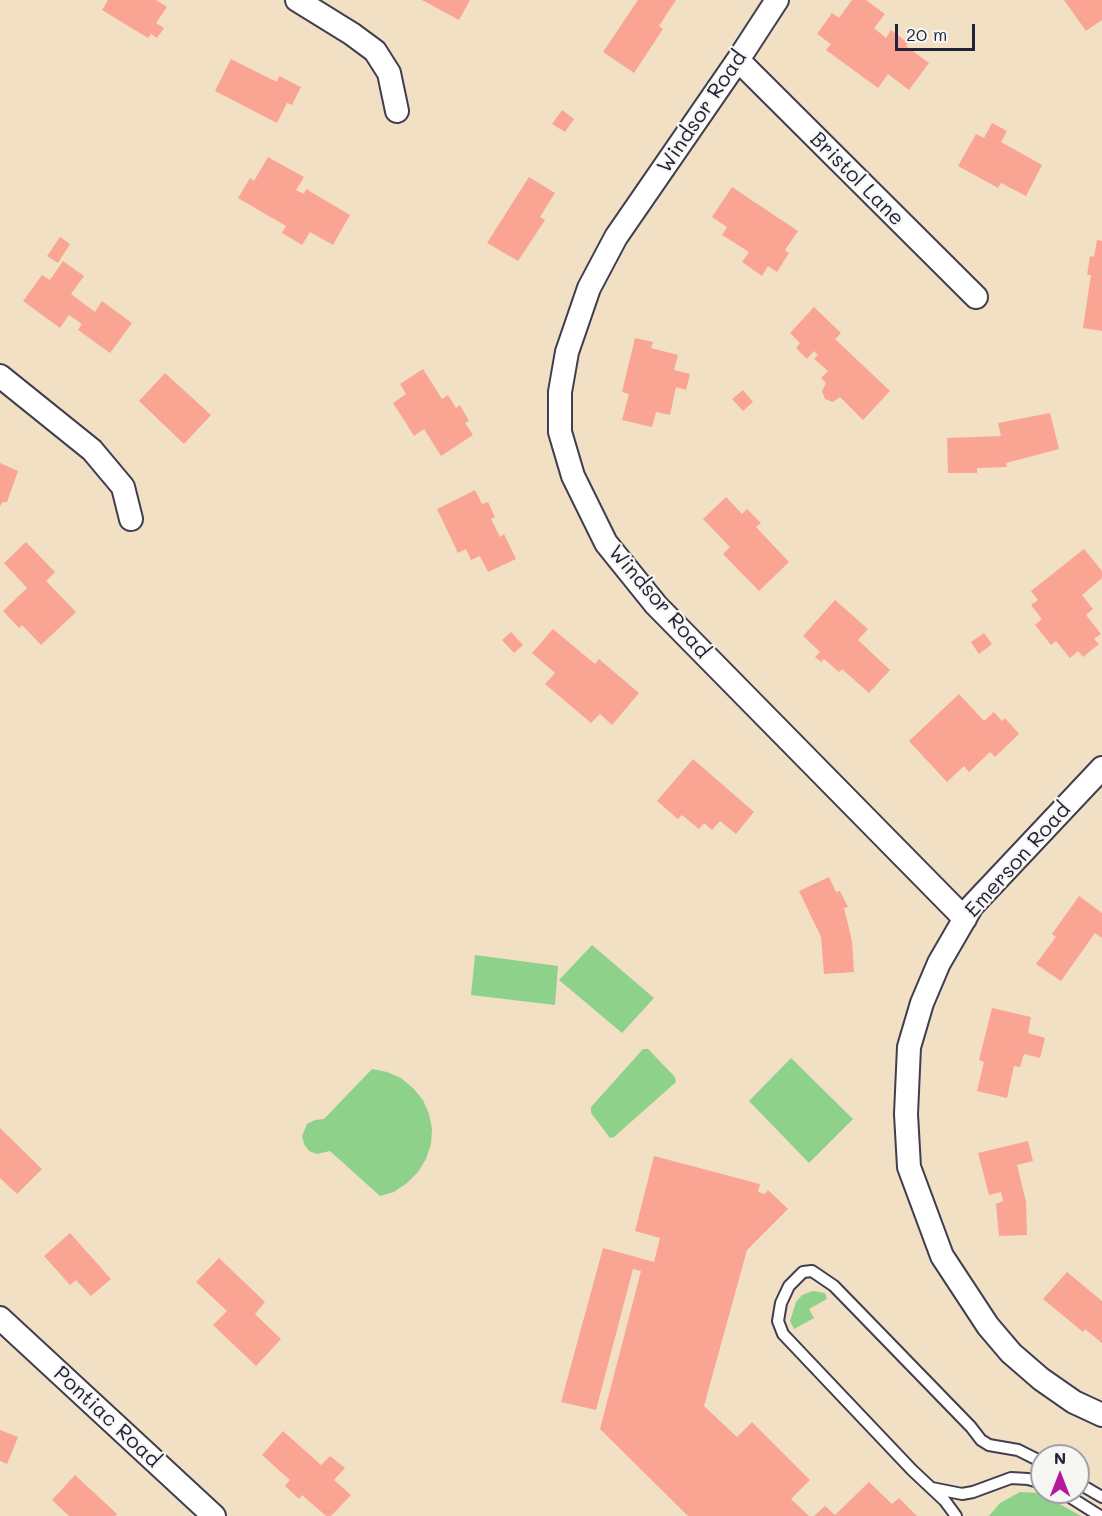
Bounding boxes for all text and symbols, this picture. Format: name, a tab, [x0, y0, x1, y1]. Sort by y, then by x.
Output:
scale bar	[898, 12, 978, 50]
text: 20 m	[906, 22, 947, 46]
street label: Windsor Road	[652, 46, 752, 178]
street label: Bristol Lane	[805, 127, 909, 231]
street label: Windsor Road	[603, 540, 715, 664]
street label: Emerson Road	[960, 797, 1076, 923]
street label: Pontiac Road	[48, 1361, 166, 1473]
north arrow	[1030, 1444, 1090, 1504]
text: N	[1054, 1447, 1066, 1468]

